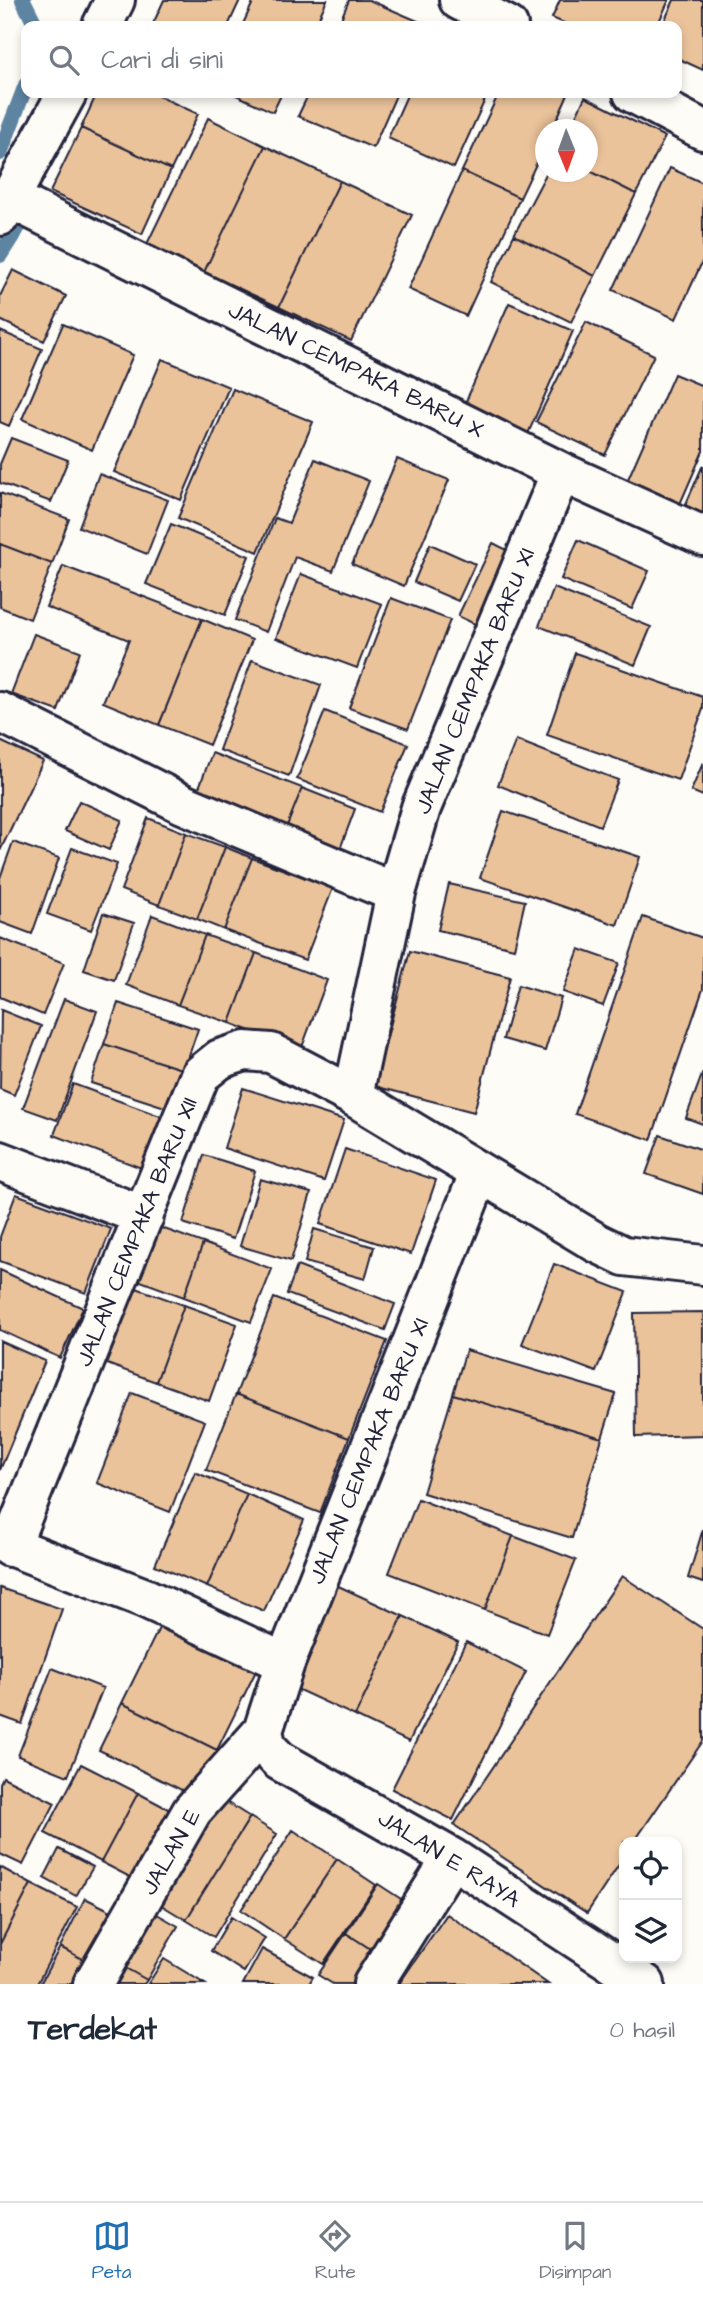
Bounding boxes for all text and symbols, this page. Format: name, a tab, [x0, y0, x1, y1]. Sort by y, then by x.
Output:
search box	[21, 21, 682, 98]
icon: search	[45, 41, 83, 79]
text: Cari di sini	[101, 42, 223, 78]
north arrow	[535, 119, 598, 182]
street label: JALAN CEMPAKA BARU X	[223, 294, 489, 446]
street label: JALAN CEMPAKA BARU XI	[407, 543, 543, 819]
street label: JALAN CEMPAKA BARU XII	[68, 1093, 206, 1371]
street label: JALAN CEMPAKA BARU XI	[301, 1313, 437, 1589]
street label: JALAN E RAYA	[372, 1802, 526, 1916]
street label: JALAN E	[133, 1803, 209, 1901]
map controls	[619, 1837, 682, 1963]
button: locate	[619, 1837, 682, 1900]
button: layers	[619, 1900, 682, 1963]
text: Terdekat	[28, 2009, 157, 2051]
text: 0 hasil	[610, 2014, 675, 2046]
tab: Peta	[92, 2217, 131, 2286]
tab: Rute	[315, 2217, 356, 2286]
tab: Disimpan	[539, 2217, 611, 2286]

